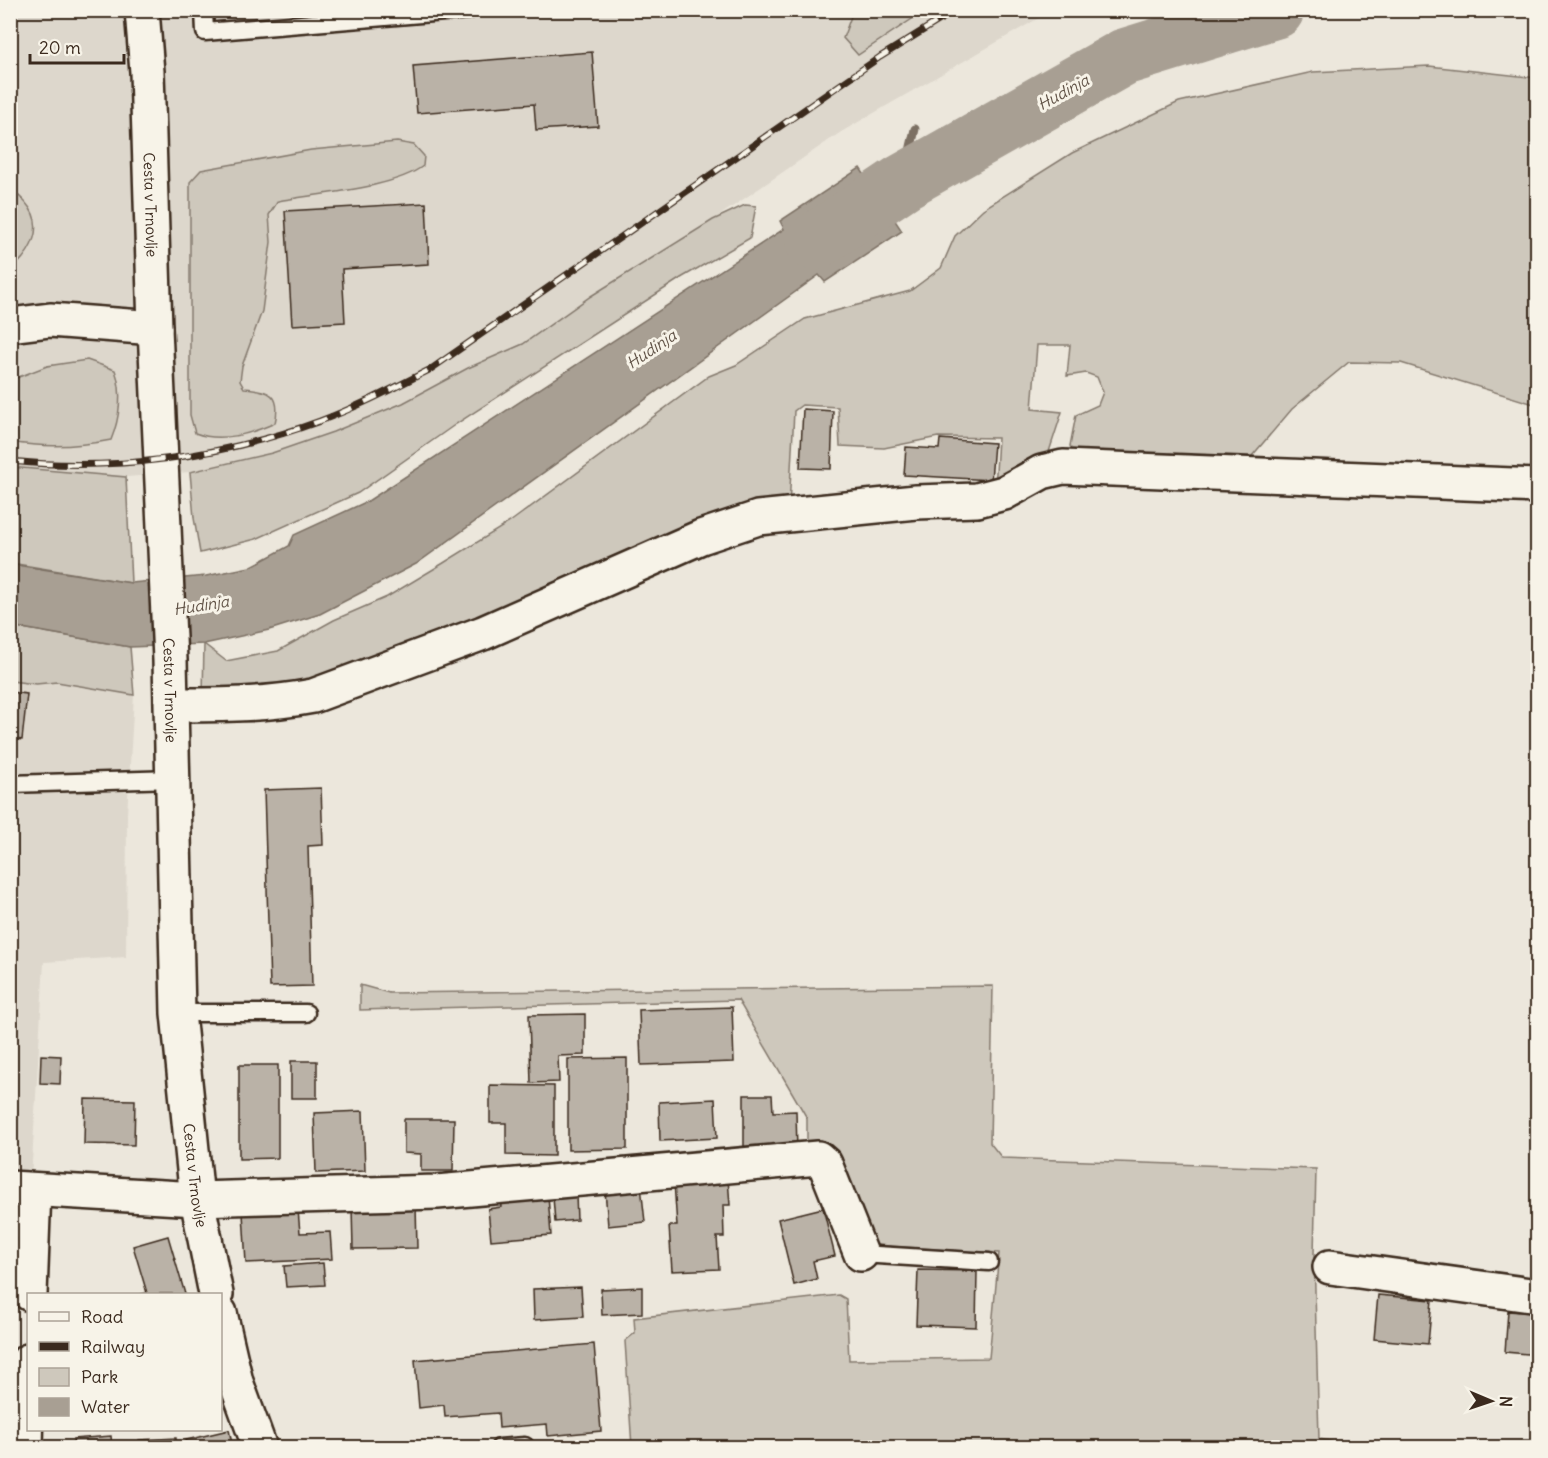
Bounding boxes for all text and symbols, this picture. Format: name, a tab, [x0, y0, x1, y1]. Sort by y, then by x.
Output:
scale bar	[30, 27, 124, 65]
text: 20 m	[39, 36, 81, 59]
water label: Hudinja	[1034, 69, 1093, 114]
street label: Cesta v Trnovlje	[140, 152, 162, 257]
water label: Hudinja	[622, 325, 680, 373]
water label: Hudinja	[172, 591, 231, 619]
street label: Cesta v Trnovlje	[160, 638, 181, 743]
street label: Cesta v Trnovlje	[180, 1122, 212, 1229]
legend	[27, 1293, 222, 1431]
text: Road	[81, 1305, 124, 1328]
text: Railway	[81, 1335, 145, 1358]
text: Park	[81, 1365, 118, 1388]
north arrow	[1461, 1371, 1521, 1431]
text: Water	[81, 1395, 131, 1418]
text: N	[1496, 1396, 1516, 1407]

